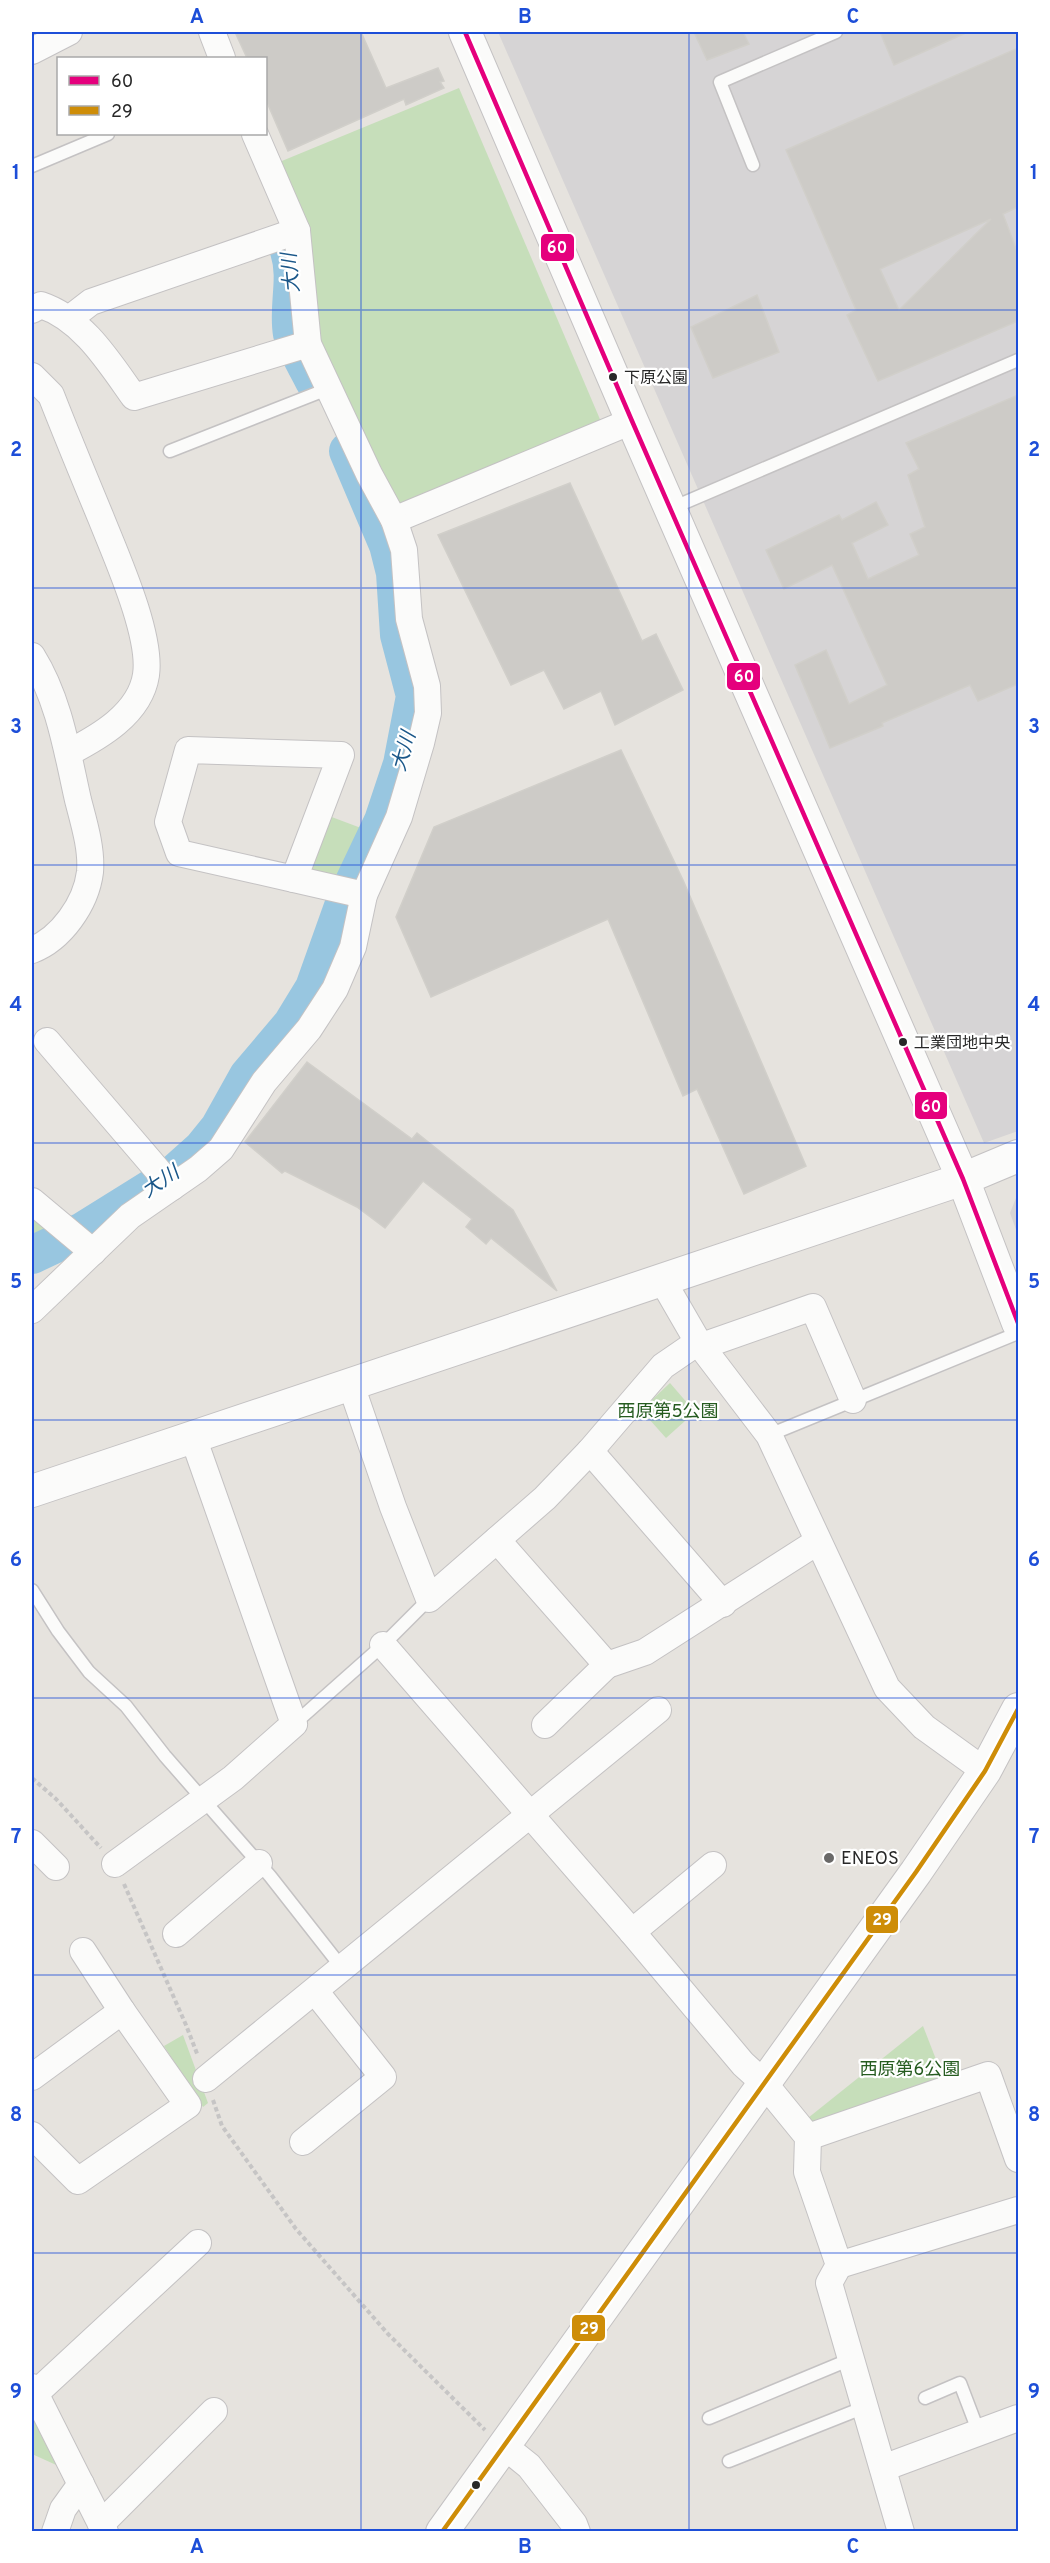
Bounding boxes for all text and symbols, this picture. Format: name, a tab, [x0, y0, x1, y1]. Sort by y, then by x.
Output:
text: A	[190, 5, 204, 31]
text: B	[518, 5, 532, 31]
text: C	[847, 5, 859, 31]
legend	[57, 57, 267, 135]
text: 60	[111, 71, 133, 94]
text: 29	[111, 101, 133, 124]
text: 1	[12, 161, 20, 187]
text: 1	[1030, 161, 1038, 187]
line badge: 60	[540, 233, 575, 262]
text: 60	[547, 239, 567, 259]
water label: 大川	[277, 250, 307, 294]
place label: 下原公園	[624, 369, 688, 389]
marker: 下原公園	[607, 371, 619, 383]
text: 2	[10, 438, 22, 464]
text: 2	[1028, 438, 1040, 464]
line badge: 60	[726, 662, 761, 691]
text: 60	[734, 668, 754, 688]
text: 3	[10, 715, 22, 741]
text: 3	[1028, 715, 1040, 741]
water label: 大川	[387, 727, 423, 774]
text: 4	[10, 993, 22, 1019]
text: 4	[1028, 993, 1040, 1019]
place label: 工業団地中央	[914, 1034, 1010, 1054]
marker: 工業団地中央	[897, 1036, 909, 1048]
line badge: 60	[914, 1091, 948, 1120]
text: 60	[921, 1098, 941, 1118]
water label: 大川	[137, 1160, 187, 1205]
text: 5	[10, 1270, 22, 1296]
text: 5	[1028, 1270, 1040, 1296]
park label: 西原第5公園	[617, 1401, 719, 1424]
text: 6	[10, 1548, 22, 1574]
text: 6	[1028, 1548, 1040, 1574]
text: 7	[11, 1825, 21, 1851]
text: 7	[1029, 1825, 1039, 1851]
place label: ENEOS	[841, 1848, 899, 1871]
marker: ENEOS	[822, 1851, 836, 1865]
line badge: 29	[865, 1905, 899, 1934]
text: 29	[872, 1911, 892, 1931]
park label: 西原第6公園	[860, 2059, 960, 2082]
text: 8	[10, 2103, 22, 2129]
text: 8	[1028, 2103, 1040, 2129]
line badge: 29	[571, 2314, 606, 2342]
text: 29	[579, 2320, 599, 2340]
text: 9	[10, 2380, 22, 2406]
text: 9	[1028, 2380, 1040, 2406]
unlabelled marker	[470, 2479, 482, 2491]
text: A	[190, 2535, 204, 2561]
text: B	[518, 2535, 532, 2561]
text: C	[847, 2535, 859, 2561]

